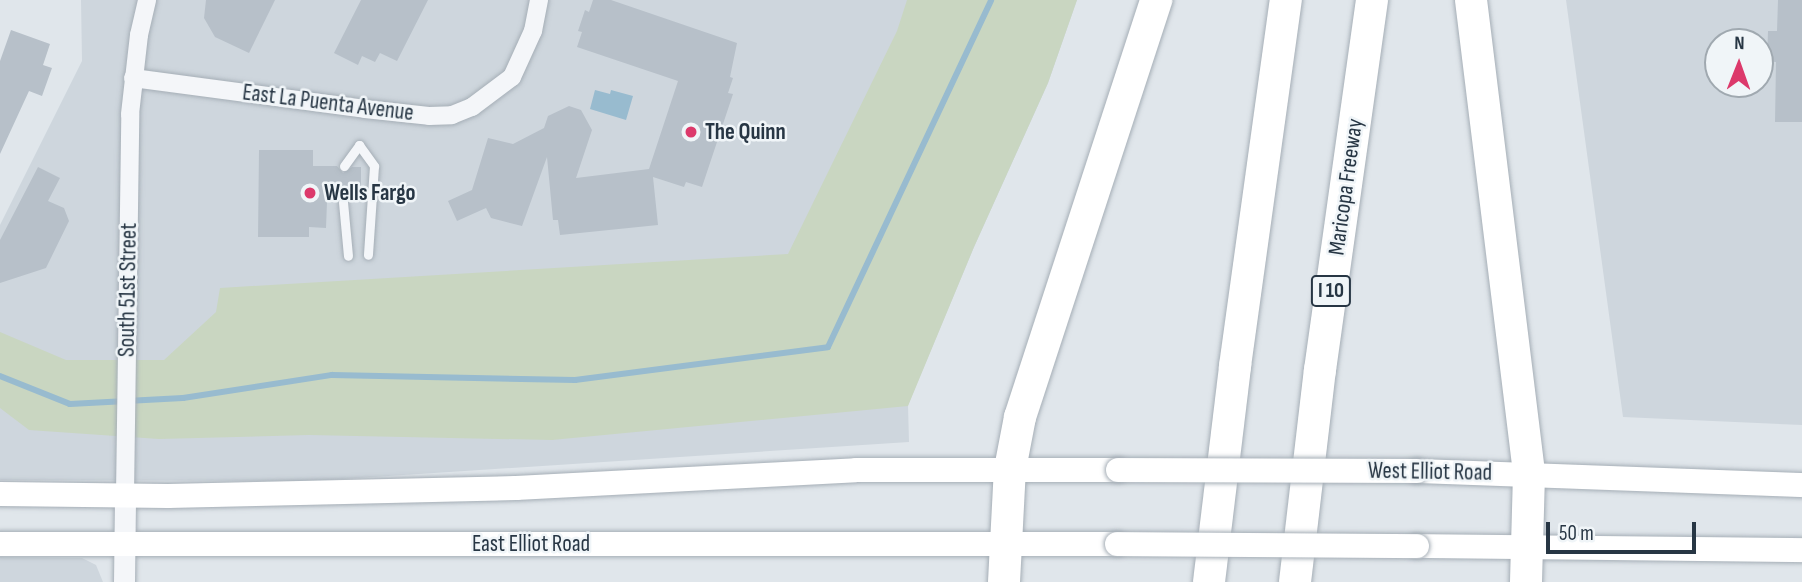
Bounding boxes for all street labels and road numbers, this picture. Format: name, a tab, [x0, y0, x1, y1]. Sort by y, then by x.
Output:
street label: East La Puenta Avenue	[241, 79, 415, 127]
street label: Maricopa Freeway	[1323, 117, 1369, 257]
street label: South 51st Street	[113, 223, 143, 357]
road number: I 10	[1310, 274, 1352, 308]
street label: West Elliot Road	[1368, 457, 1492, 487]
street label: East Elliot Road	[472, 530, 590, 558]

